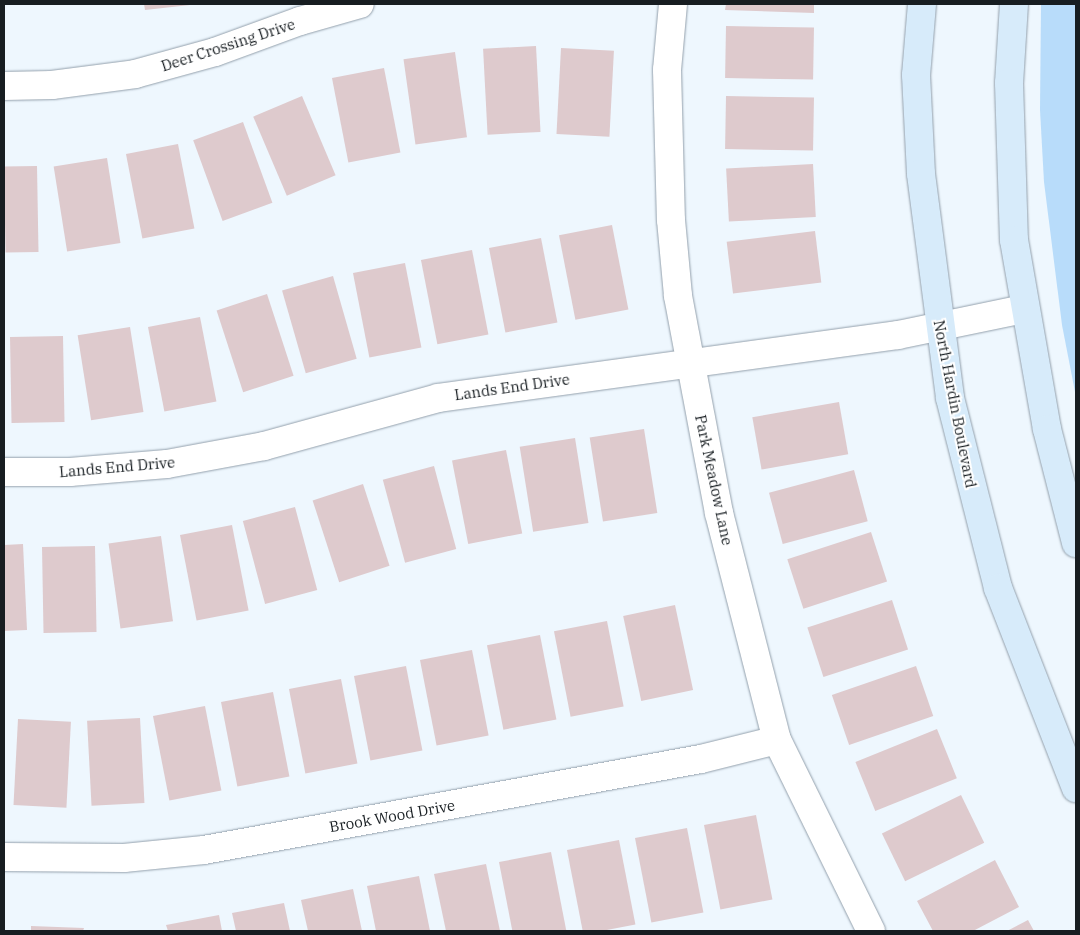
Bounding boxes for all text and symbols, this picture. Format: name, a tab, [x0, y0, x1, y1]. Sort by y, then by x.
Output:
street label: Deer Crossing Drive	[159, 15, 297, 75]
street label: North Hardin Boulevard	[930, 319, 980, 489]
street label: Lands End Drive	[453, 370, 571, 404]
street label: Park Meadow Lane	[691, 413, 737, 547]
street label: Lands End Drive	[58, 453, 176, 481]
street label: Brook Wood Drive	[328, 796, 456, 836]

